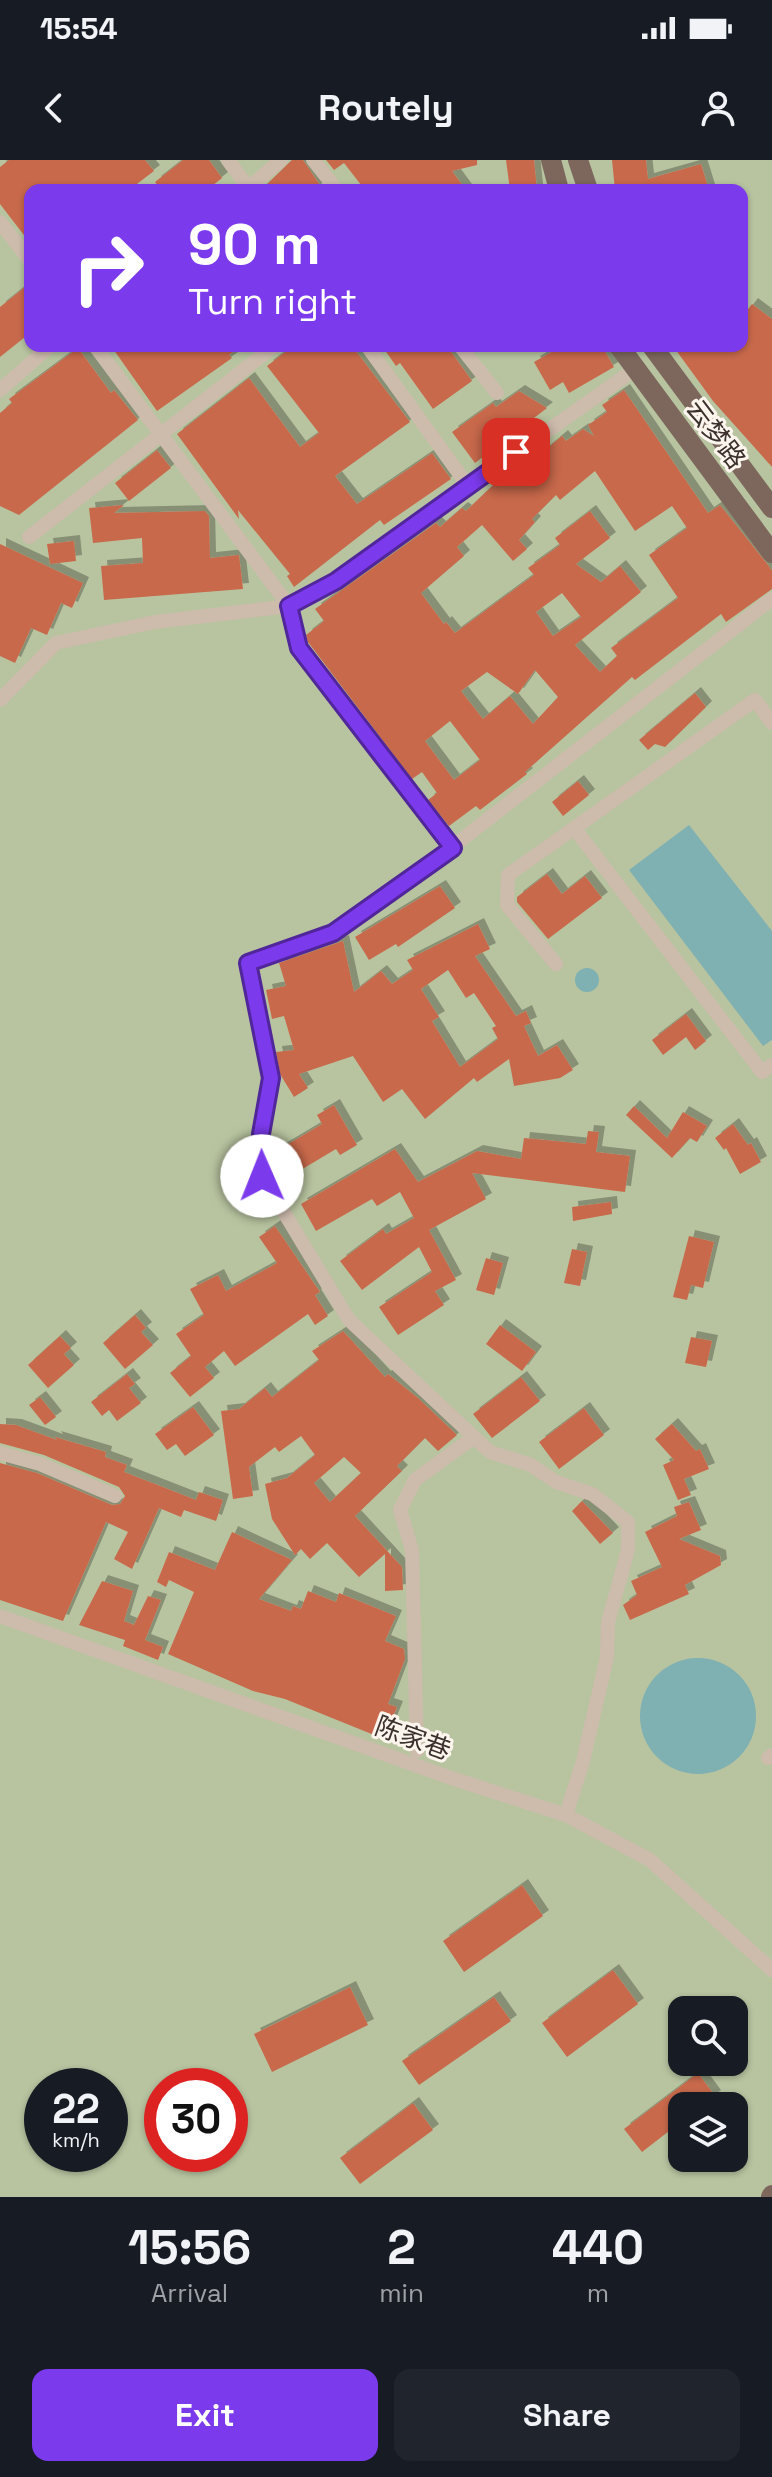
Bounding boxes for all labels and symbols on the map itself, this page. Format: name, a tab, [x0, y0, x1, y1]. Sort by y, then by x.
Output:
street label: 云梦路	[679, 393, 753, 475]
pin	[482, 418, 550, 486]
position arrow	[220, 1134, 304, 1218]
street label: 陈家巷	[371, 1709, 455, 1767]
speed limit sign: 30	[144, 2068, 248, 2172]

